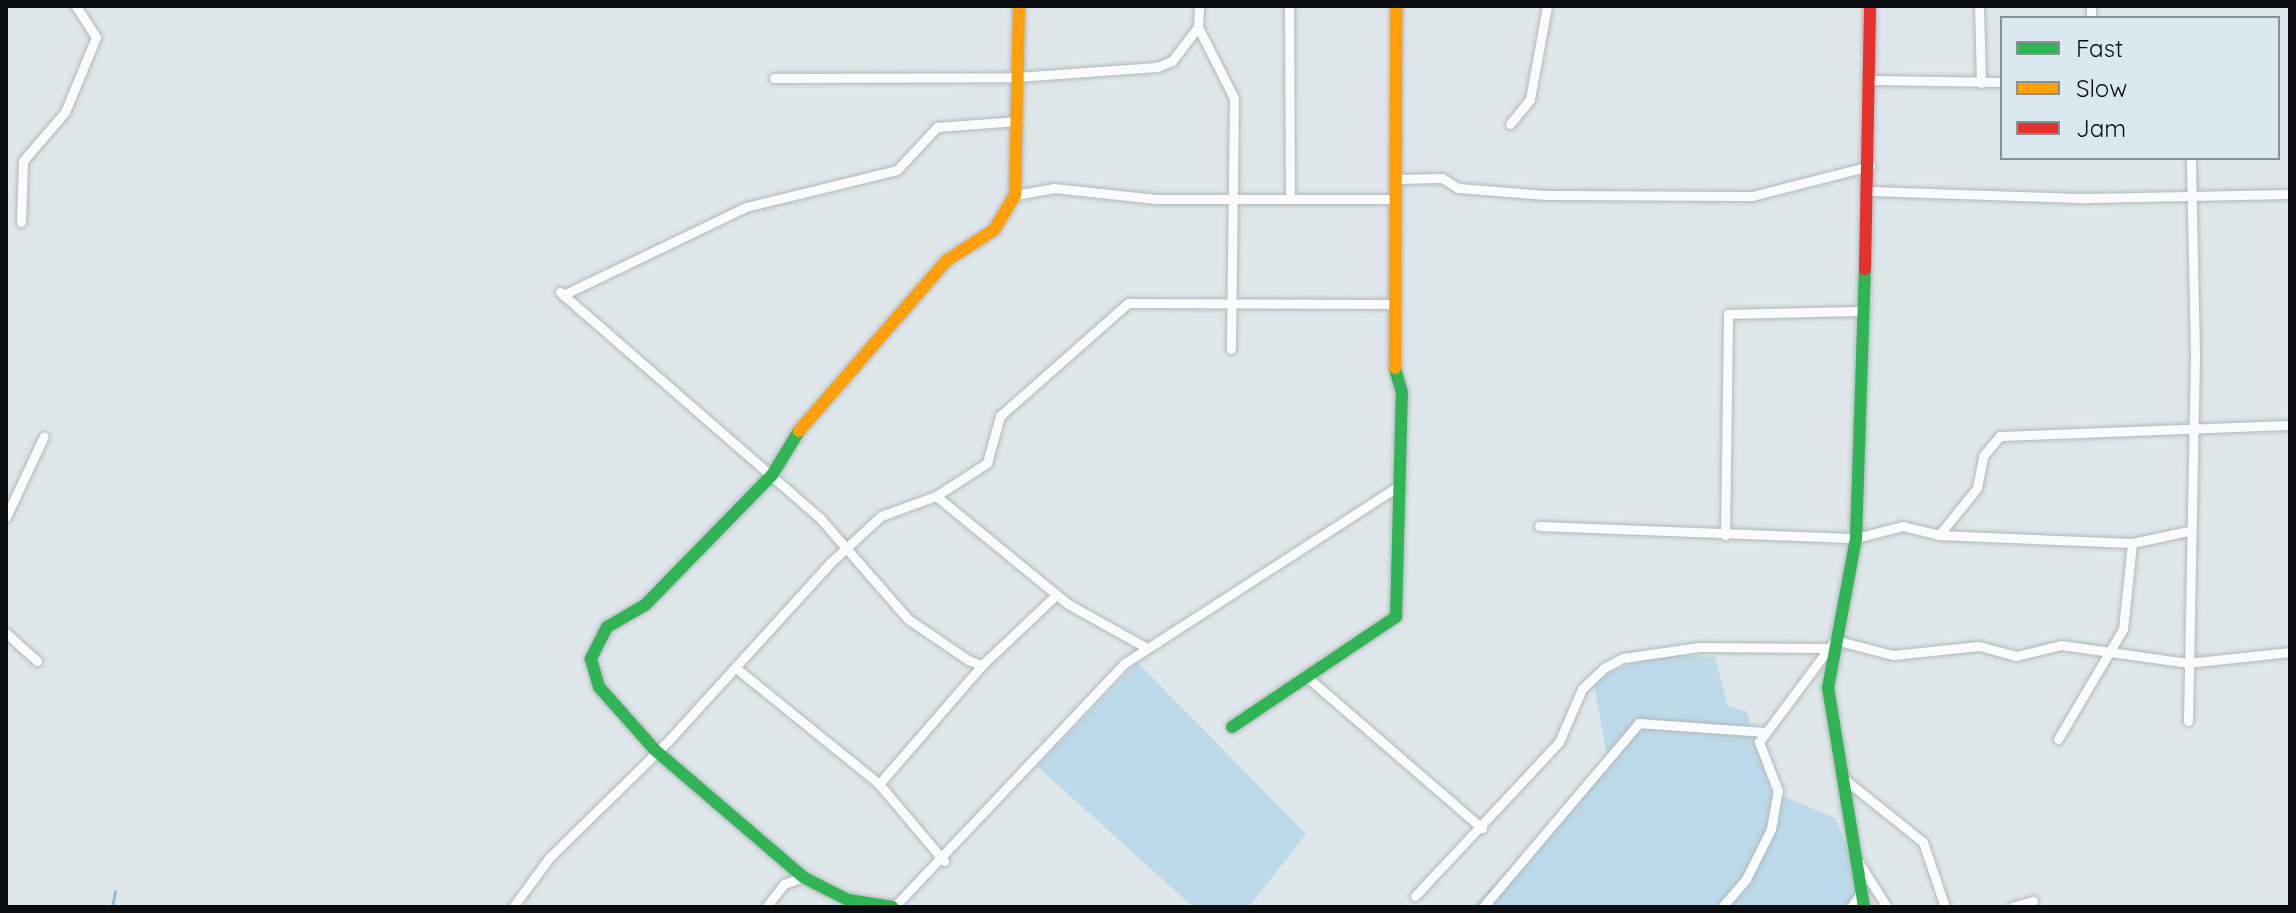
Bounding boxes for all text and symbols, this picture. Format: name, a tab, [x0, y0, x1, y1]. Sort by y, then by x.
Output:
legend	[2000, 16, 2280, 160]
text: Fast	[2076, 33, 2123, 63]
text: Slow	[2076, 73, 2127, 103]
text: Jam	[2076, 113, 2126, 143]

